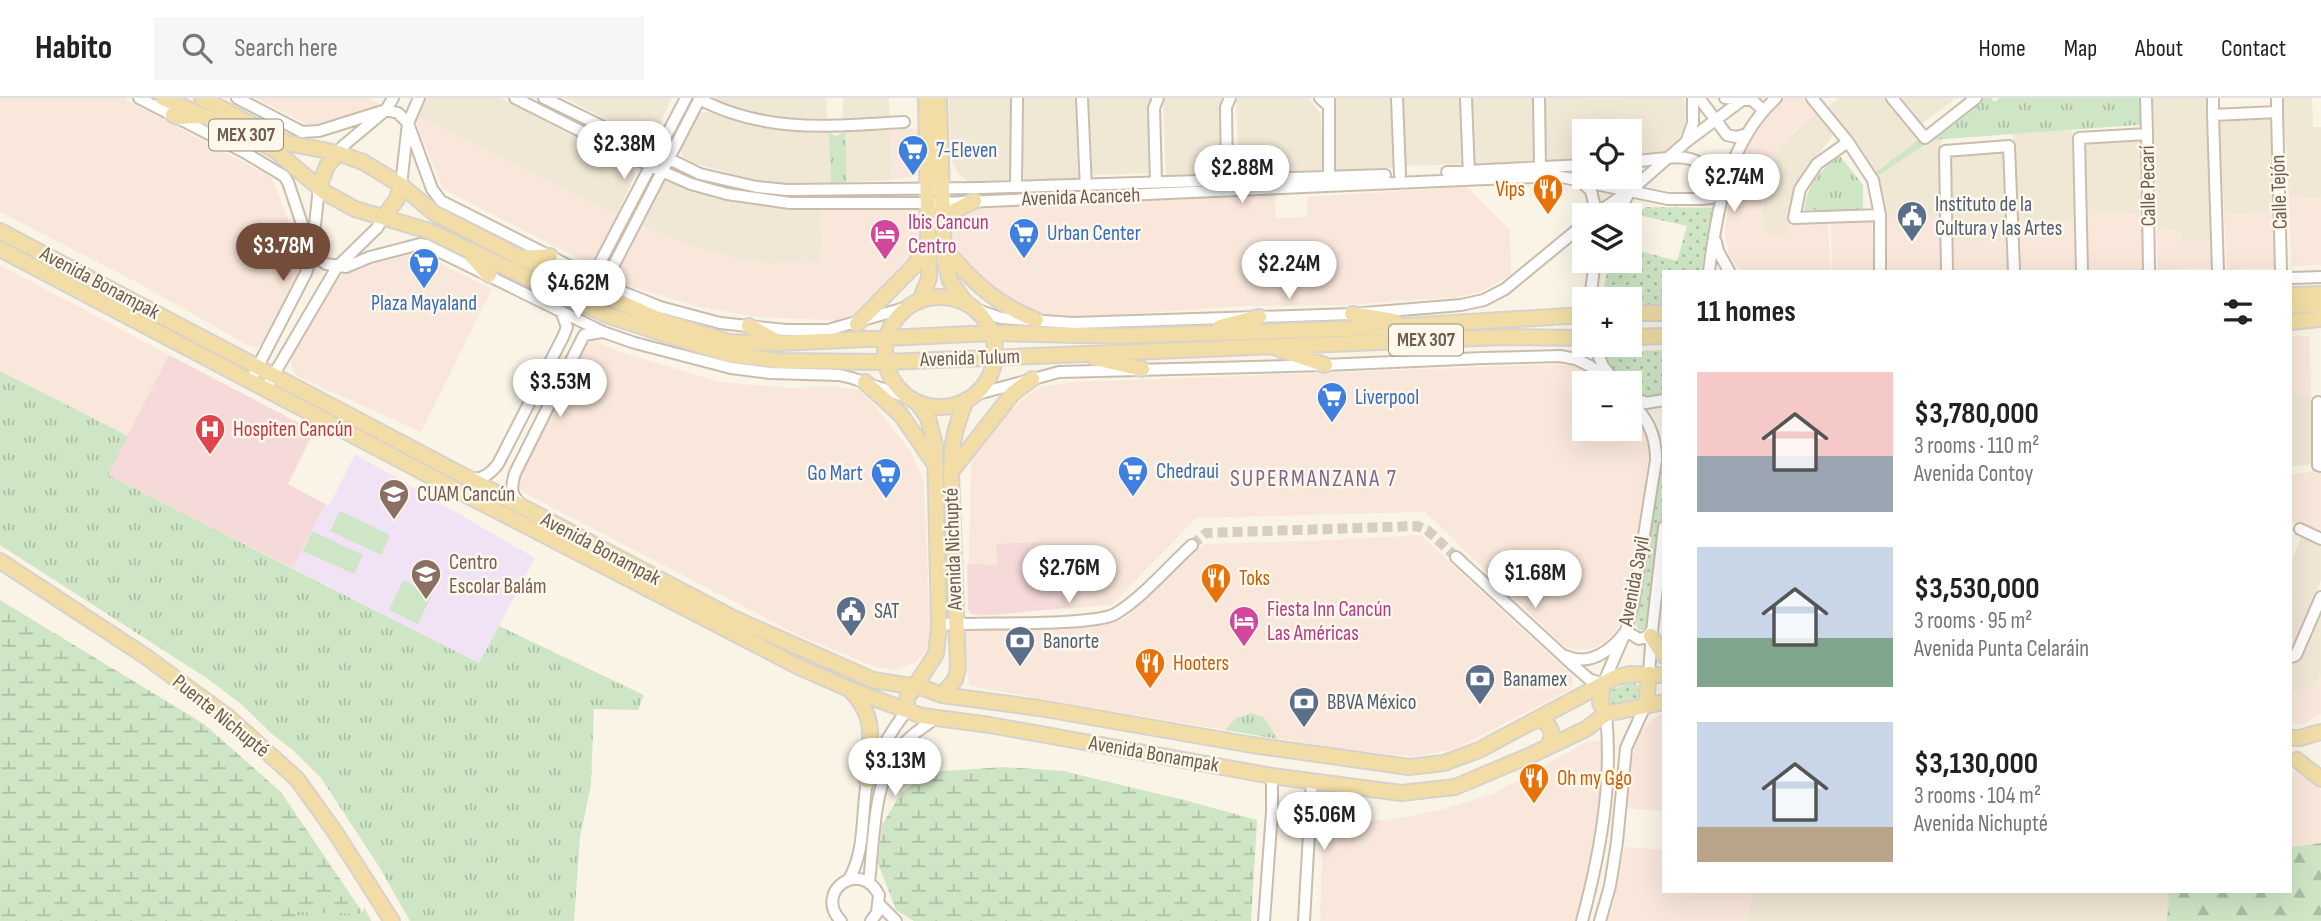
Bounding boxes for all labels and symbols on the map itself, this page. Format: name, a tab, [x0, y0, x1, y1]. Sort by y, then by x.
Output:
road number: MEX 307	[209, 120, 283, 150]
pin: $2.38M	[567, 122, 681, 181]
supermarket icon: 7-Eleven	[896, 133, 930, 177]
place label: 7-Eleven	[936, 138, 997, 163]
street label: Calle Pecarí	[2135, 145, 2161, 227]
pin: $2.88M	[1185, 146, 1299, 205]
street label: Calle Tejón	[2265, 154, 2293, 230]
pin: $2.74M	[1677, 155, 1791, 214]
restaurant icon: Vips	[1531, 172, 1565, 216]
place label: Vips	[1495, 177, 1525, 202]
street label: Avenida Acanceh	[1020, 182, 1141, 212]
place label: Instituto de la Cultura y las Artes	[1935, 192, 2062, 241]
public building icon: Instituto de la Cultura y las Artes	[1895, 199, 1929, 243]
place label: Ibis Cancun Centro	[908, 210, 989, 259]
supermarket icon: Urban Center	[1007, 216, 1041, 260]
hotel icon: Ibis Cancun Centro	[868, 217, 902, 261]
place label: Urban Center	[1047, 221, 1141, 246]
pin: $3.78M	[226, 223, 340, 283]
street label: Avenida Bonampak	[35, 241, 164, 325]
pin: $2.24M	[1232, 242, 1346, 301]
supermarket icon: Plaza Mayaland	[407, 246, 441, 290]
pin: $4.62M	[521, 260, 635, 320]
place label: Plaza Mayaland	[371, 291, 477, 316]
road number: MEX 307	[1389, 324, 1463, 356]
street label: Avenida Tulum	[919, 344, 1020, 372]
pin: $3.53M	[503, 360, 617, 419]
supermarket icon: Liverpool	[1315, 380, 1349, 424]
place label: Liverpool	[1355, 385, 1419, 410]
hospital icon: Hospiten Cancún	[193, 412, 227, 456]
place label: Hospiten Cancún	[233, 417, 353, 442]
supermarket icon: Chedraui	[1116, 454, 1150, 498]
supermarket icon: Go Mart	[869, 456, 903, 500]
place label: Chedraui	[1156, 459, 1219, 484]
place label: Go Mart	[807, 461, 863, 486]
district label: SUPERMANZANA 7	[1230, 465, 1398, 493]
school or university icon: CUAM Cancún	[377, 477, 411, 521]
place label: CUAM Cancún	[417, 482, 515, 507]
street label: Avenida Nichupté	[938, 487, 968, 612]
street label: Avenida Bonampak	[536, 507, 665, 591]
street label: Avenida Sayil	[1613, 534, 1655, 629]
pin: $2.76M	[1012, 546, 1126, 605]
place label: Centro Escolar Balám	[449, 550, 547, 599]
pin: $1.68M	[1478, 550, 1592, 610]
school or university icon: Centro Escolar Balám	[409, 557, 443, 601]
restaurant icon: Toks	[1199, 561, 1233, 605]
place label: Toks	[1239, 566, 1270, 591]
public building icon: SAT	[834, 594, 868, 638]
place label: Fiesta Inn Cancún Las Américas	[1267, 597, 1392, 646]
place label: SAT	[874, 599, 900, 624]
hotel icon: Fiesta Inn Cancún Las Américas	[1227, 604, 1261, 648]
bank icon: Banorte	[1003, 624, 1037, 668]
place label: Banorte	[1043, 629, 1099, 654]
restaurant icon: Hooters	[1133, 646, 1167, 690]
place label: Hooters	[1173, 651, 1229, 676]
bank icon: Banamex	[1463, 662, 1497, 706]
place label: Banamex	[1503, 667, 1567, 692]
street label: Puente Nichupté	[168, 669, 274, 763]
bank icon: BBVA México	[1287, 685, 1321, 729]
place label: BBVA México	[1327, 690, 1416, 715]
street label: Avenida Bonampak	[1086, 730, 1221, 778]
pin: $3.13M	[838, 738, 952, 798]
restaurant icon: Oh my Ggo	[1517, 761, 1551, 805]
place label: Oh my Ggo	[1557, 766, 1632, 791]
pin: $5.06M	[1267, 792, 1381, 852]

